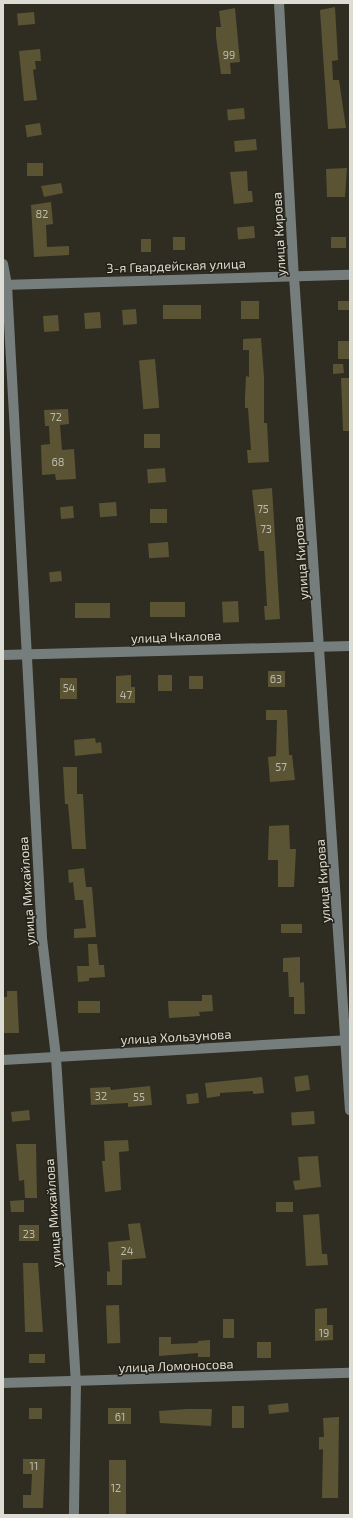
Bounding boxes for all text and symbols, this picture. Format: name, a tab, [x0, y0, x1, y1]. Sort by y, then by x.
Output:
house number: 99	[223, 48, 235, 62]
street label: улица Кирова	[269, 192, 289, 276]
house number: 82	[36, 207, 48, 221]
street label: 3-я Гвардейская улица	[106, 256, 246, 276]
house number: 72	[50, 410, 62, 424]
house number: 68	[52, 455, 64, 469]
house number: 75	[257, 502, 269, 516]
street label: улица Кирова	[290, 516, 312, 600]
house number: 73	[260, 522, 272, 536]
street label: улица Чкалова	[130, 628, 222, 646]
house number: 63	[270, 672, 282, 686]
house number: 54	[63, 681, 75, 695]
house number: 47	[120, 688, 132, 702]
house number: 57	[275, 760, 287, 774]
street label: улица Михайлова	[15, 836, 39, 946]
street label: улица Кирова	[312, 839, 334, 923]
street label: улица Хользунова	[120, 1026, 232, 1048]
house number: 32	[95, 1089, 107, 1103]
house number: 55	[133, 1090, 145, 1104]
street label: улица Михайлова	[41, 1158, 65, 1268]
house number: 23	[23, 1227, 35, 1241]
house number: 24	[121, 1244, 133, 1258]
house number: 19	[319, 1326, 329, 1340]
street label: улица Ломоносова	[118, 1356, 234, 1376]
house number: 61	[115, 1410, 125, 1424]
house number: 11	[30, 1459, 38, 1473]
house number: 12	[111, 1481, 121, 1495]

